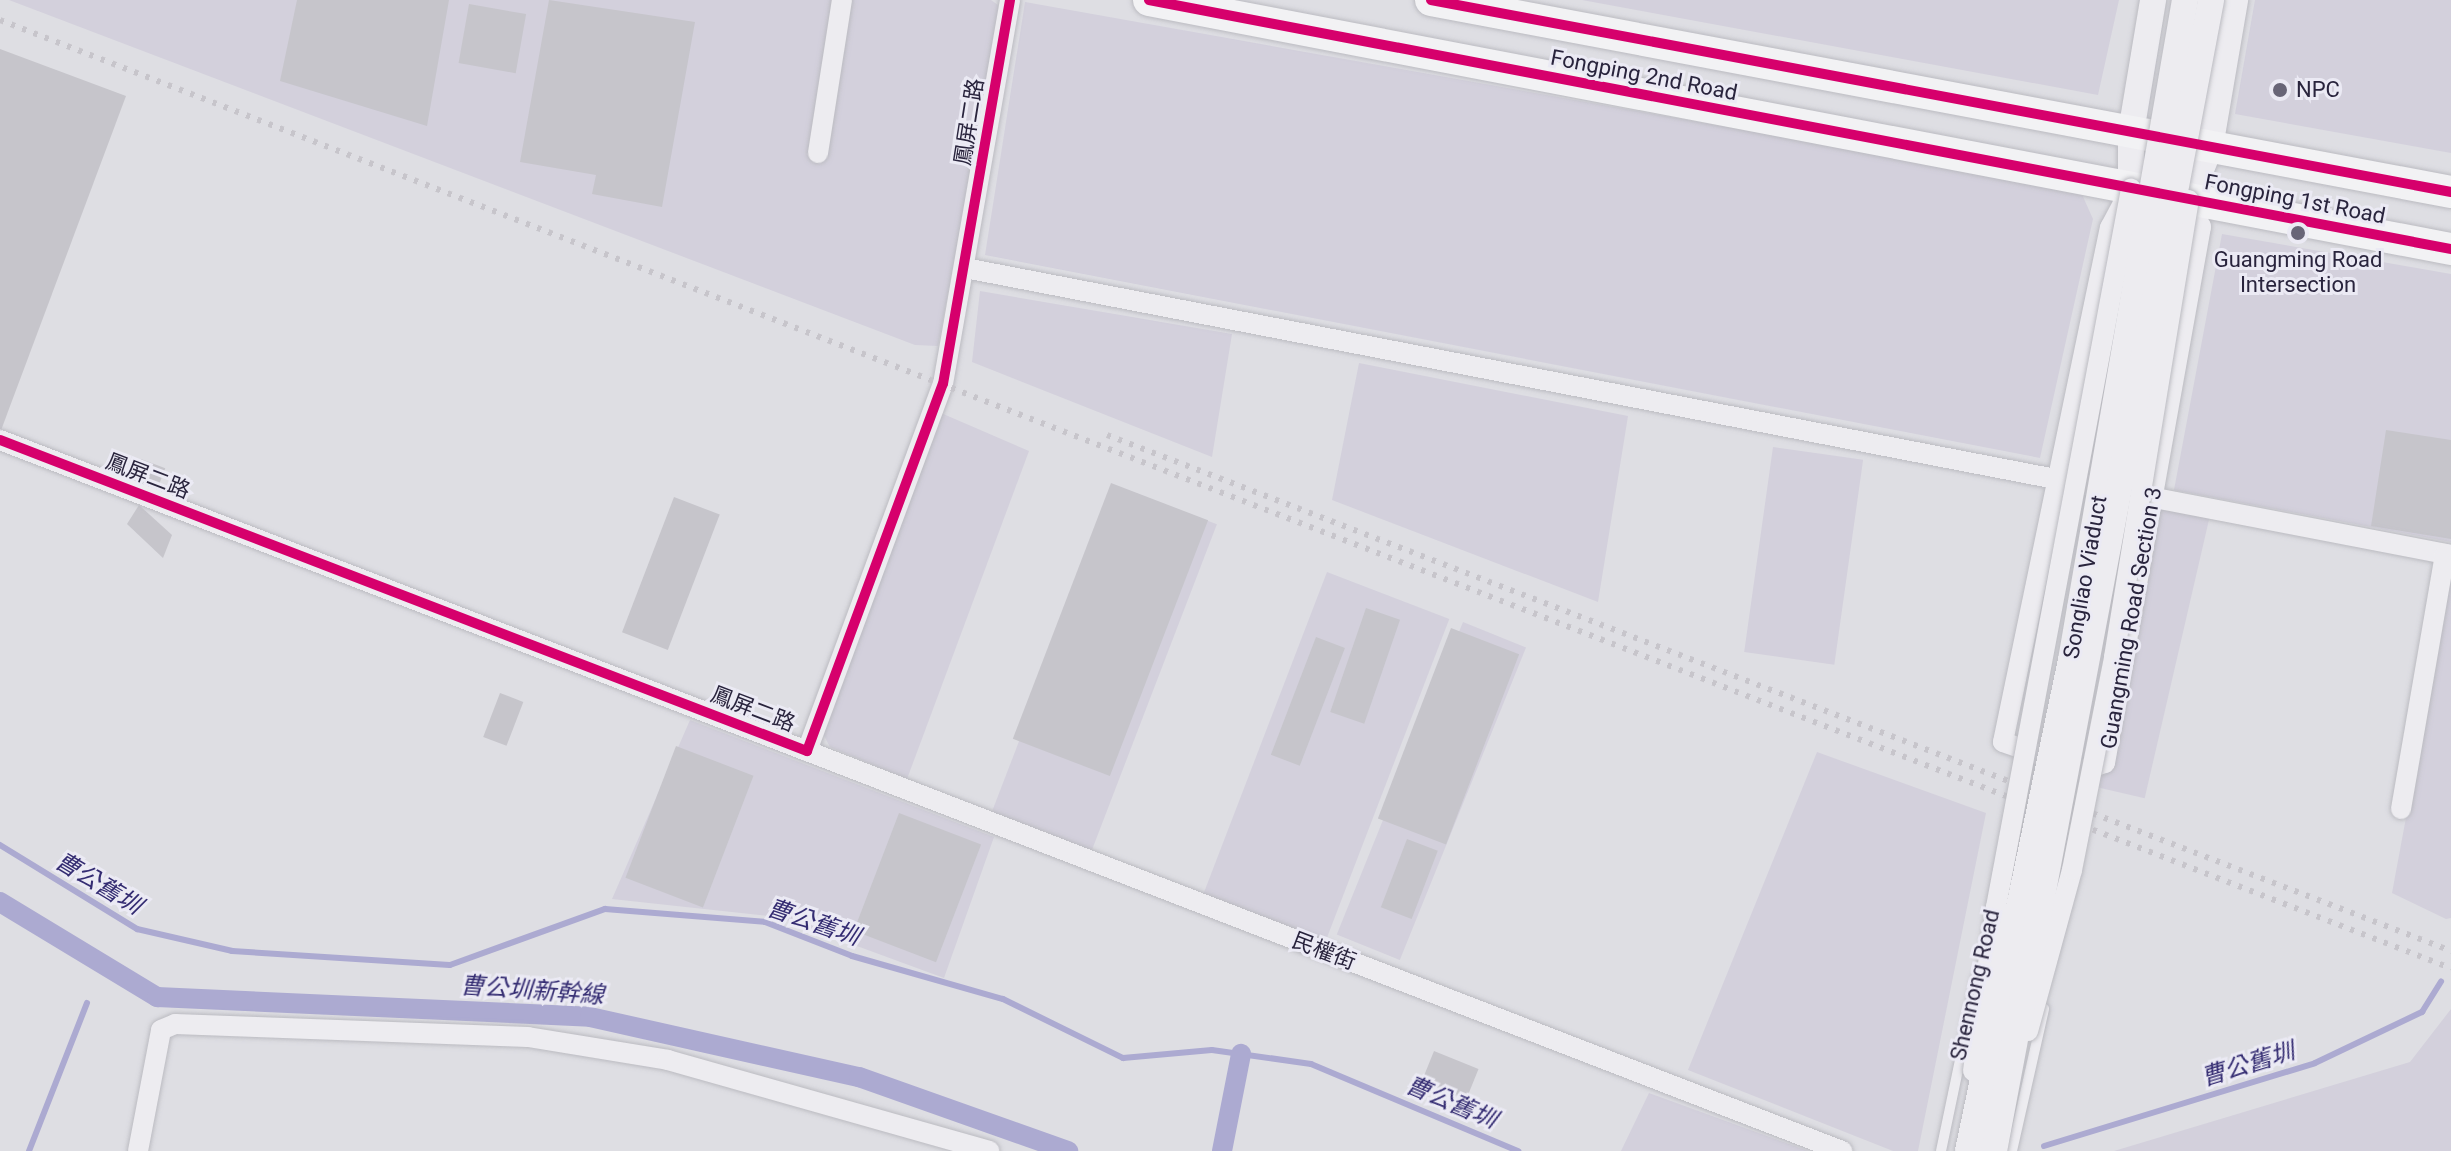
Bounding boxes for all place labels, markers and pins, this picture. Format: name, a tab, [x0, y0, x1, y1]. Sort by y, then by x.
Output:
place label: NPC	[2296, 77, 2340, 103]
marker: NPC	[2271, 81, 2289, 99]
marker: Guangming Road Intersection	[2289, 224, 2307, 242]
place label: Guangming Road Intersection	[2214, 246, 2382, 298]

